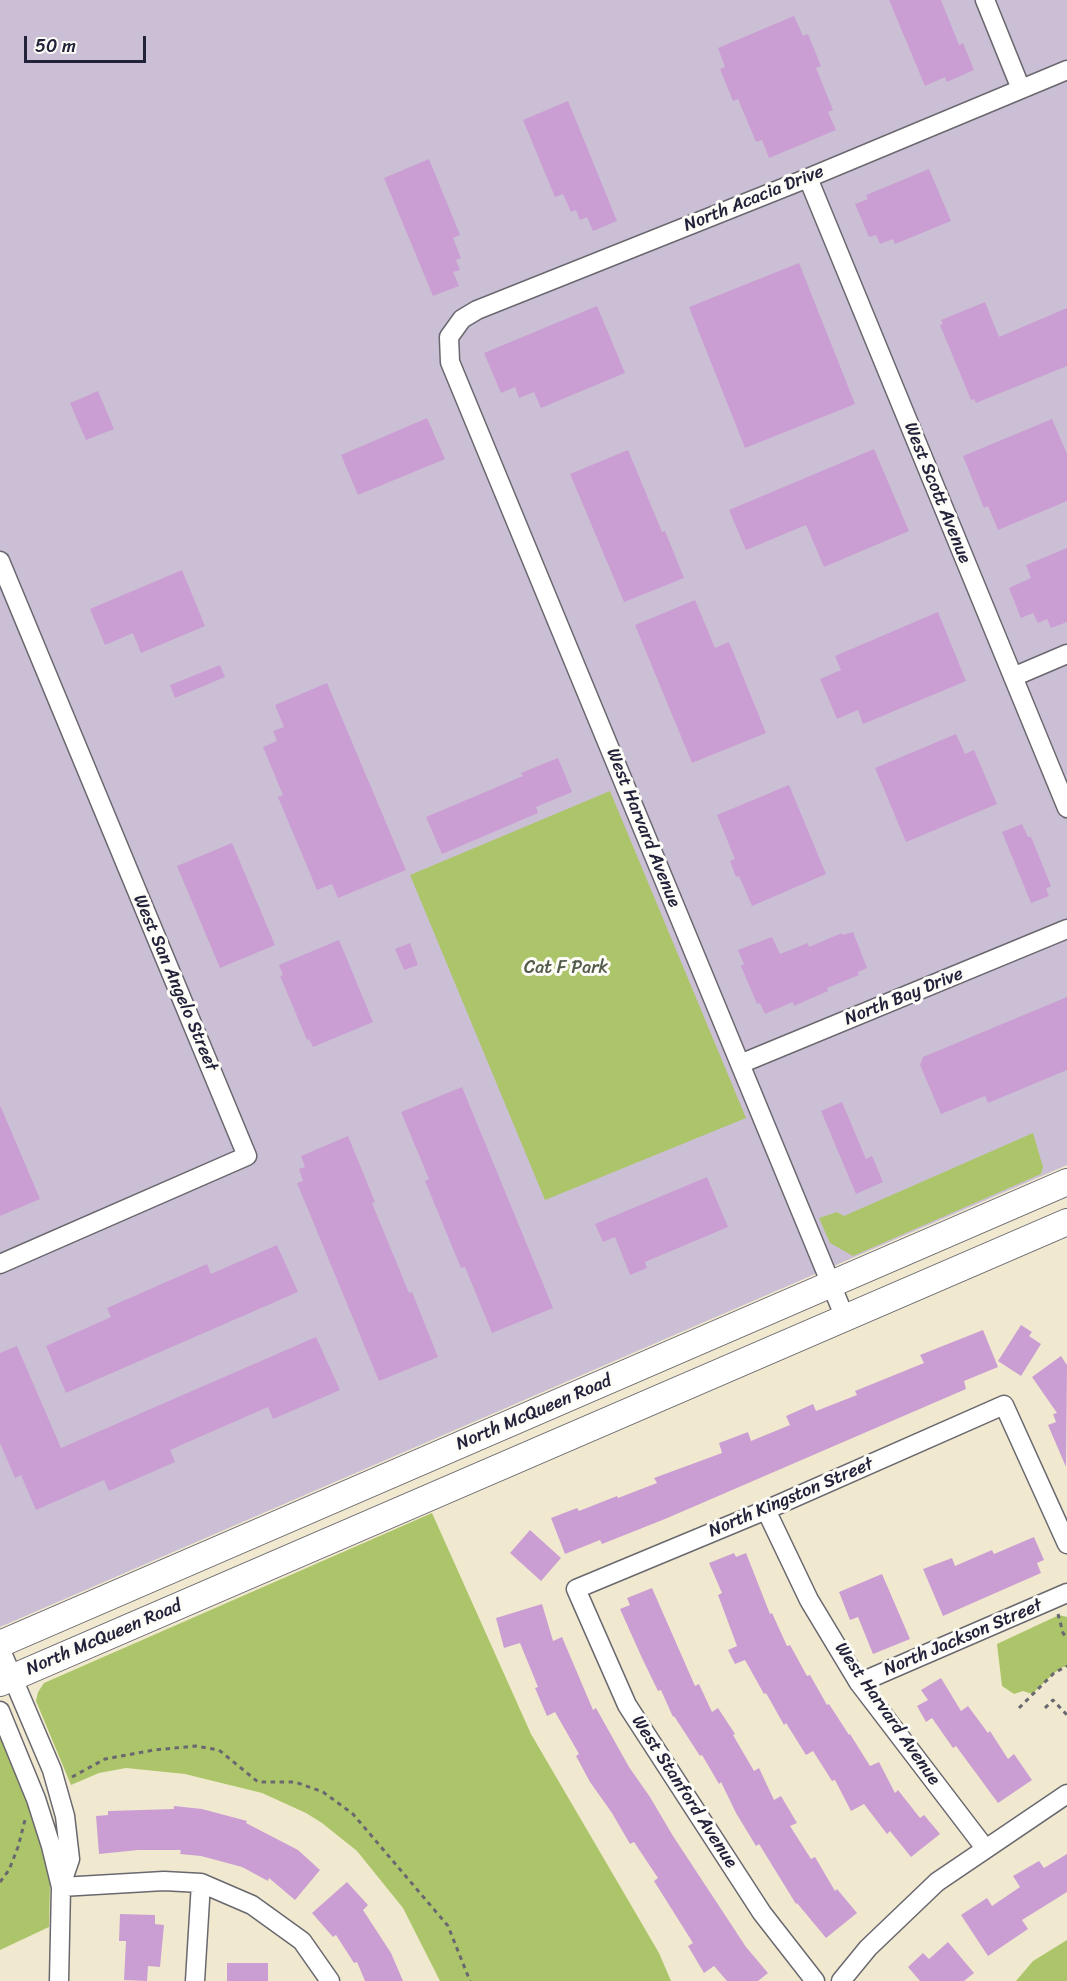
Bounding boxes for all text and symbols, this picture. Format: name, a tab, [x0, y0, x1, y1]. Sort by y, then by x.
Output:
scale bar	[27, 24, 148, 62]
text: 50 m	[35, 30, 76, 62]
street label: North Acacia Drive	[681, 161, 827, 237]
street label: West Scott Avenue	[899, 419, 975, 567]
street label: West Harvard Avenue	[601, 745, 685, 911]
street label: West San Angelo Street	[128, 891, 222, 1075]
park label: Cat F Park	[524, 957, 608, 979]
street label: North Bay Drive	[841, 963, 967, 1031]
street label: North McQueen Road	[453, 1370, 615, 1456]
street label: North Kingston Street	[705, 1454, 877, 1542]
street label: North McQueen Road	[23, 1595, 185, 1681]
street label: North Jackson Street	[880, 1595, 1046, 1681]
street label: West Harvard Avenue	[830, 1638, 944, 1790]
street label: West Stanford Avenue	[627, 1712, 741, 1872]

